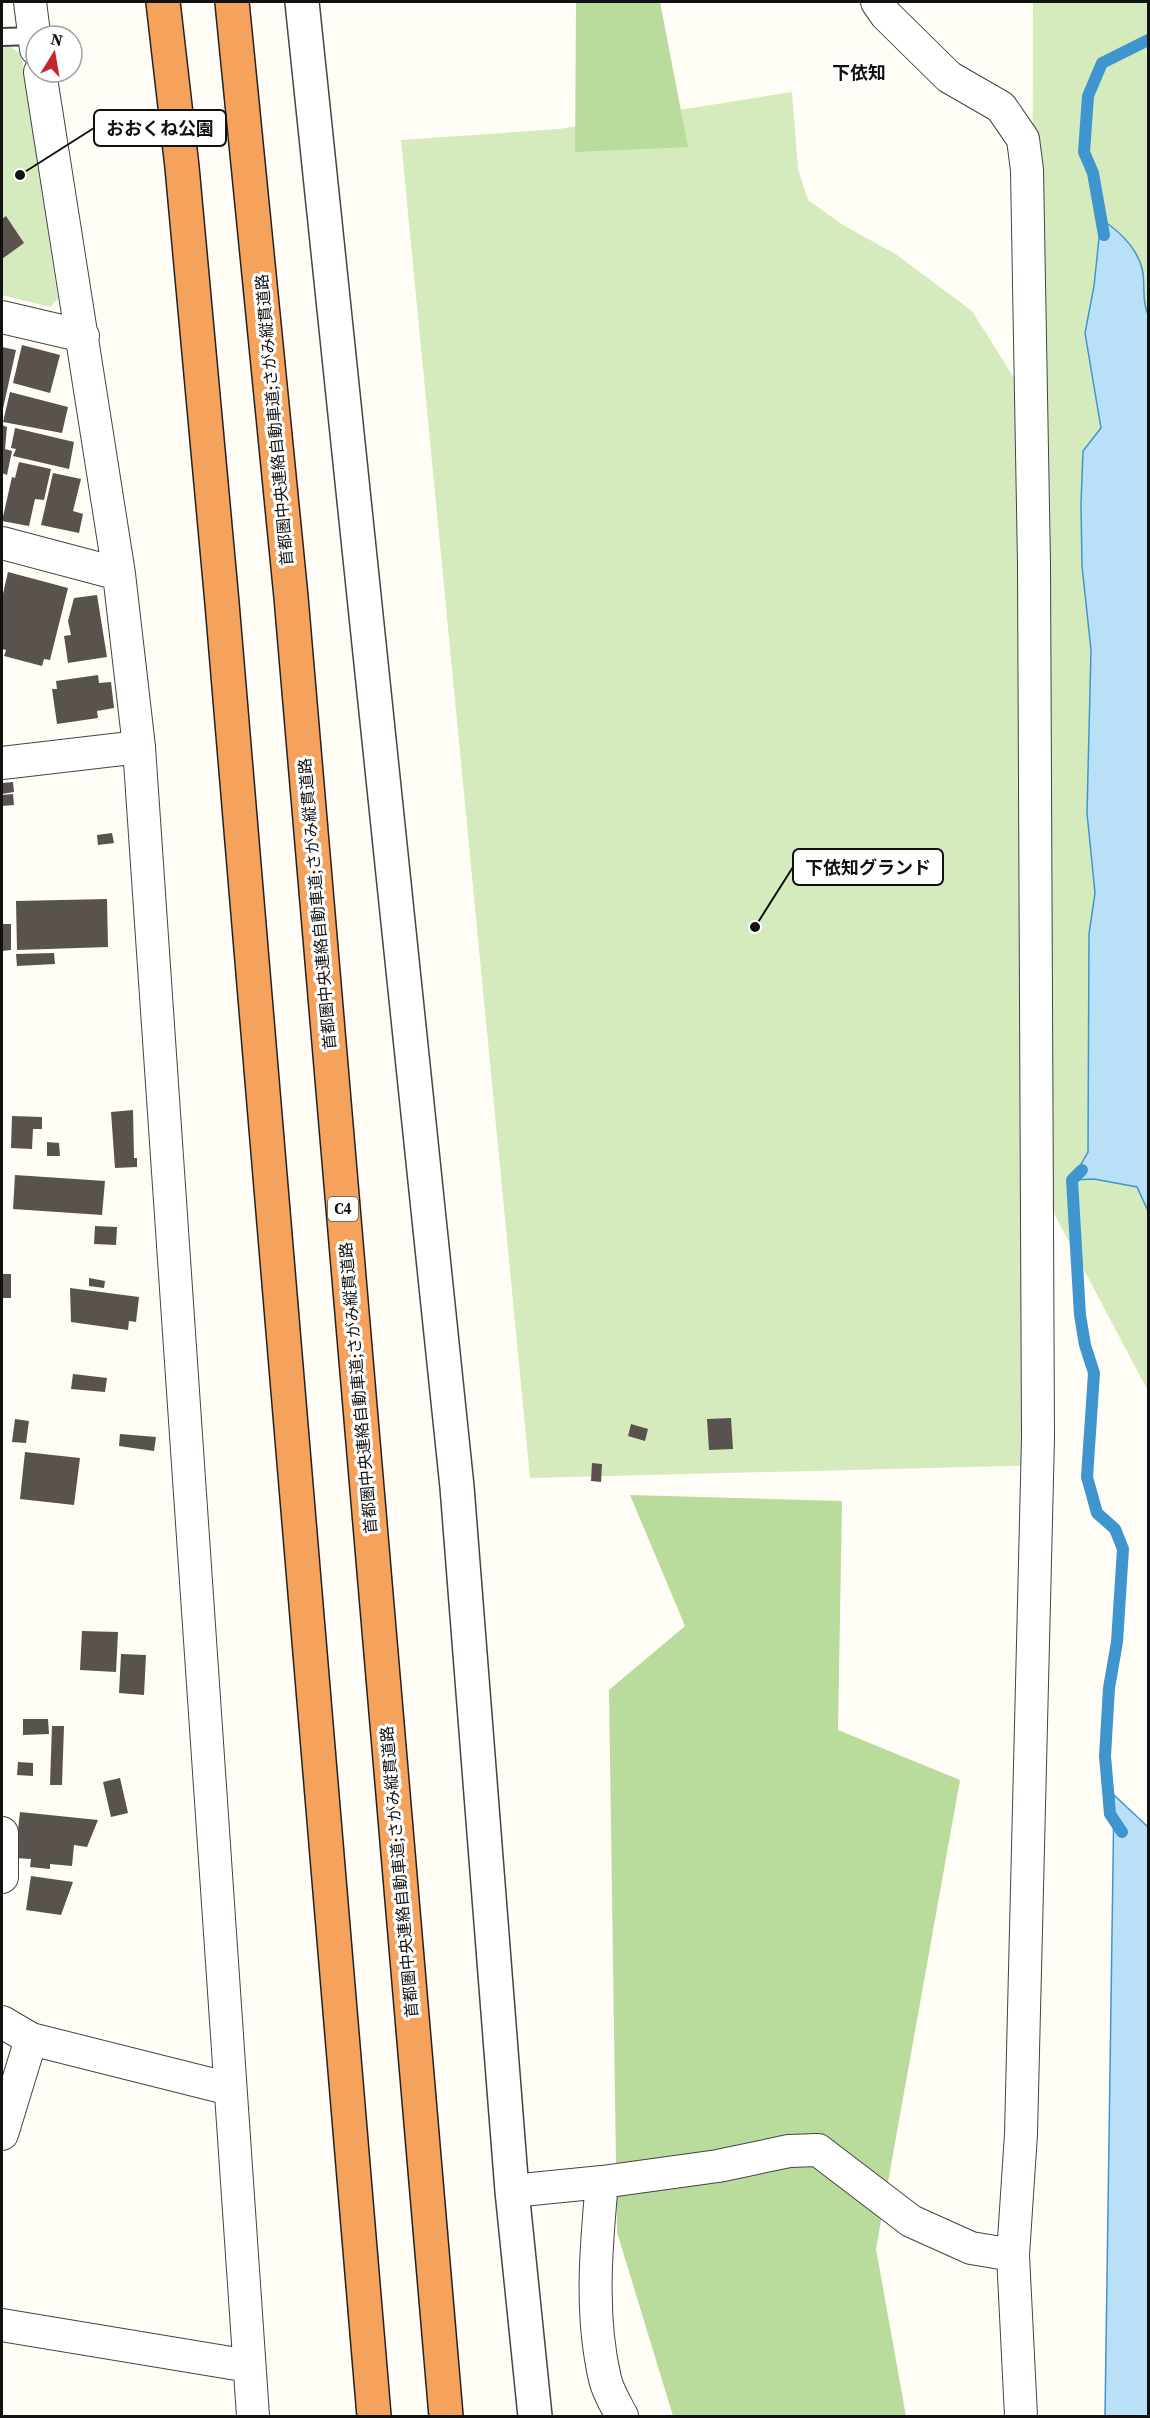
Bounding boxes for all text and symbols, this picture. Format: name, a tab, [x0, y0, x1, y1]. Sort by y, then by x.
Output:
north arrow	[24, 24, 84, 84]
text: N	[49, 27, 65, 51]
district label: 下依知	[832, 60, 886, 85]
callout: おおくね公園	[94, 110, 226, 146]
text: おおくね公園	[106, 116, 214, 141]
street label: 首都圏中央連絡自動車道;さがみ縦貫道路	[250, 273, 298, 567]
street label: 首都圏中央連絡自動車道;さがみ縦貫道路	[293, 757, 341, 1051]
callout: 下依知グランド	[793, 849, 943, 885]
text: 下依知グランド	[805, 855, 931, 880]
road number: C4	[328, 1197, 358, 1221]
street label: 首都圏中央連絡自動車道;さがみ縦貫道路	[334, 1241, 382, 1535]
street label: 首都圏中央連絡自動車道;さがみ縦貫道路	[375, 1725, 423, 2019]

